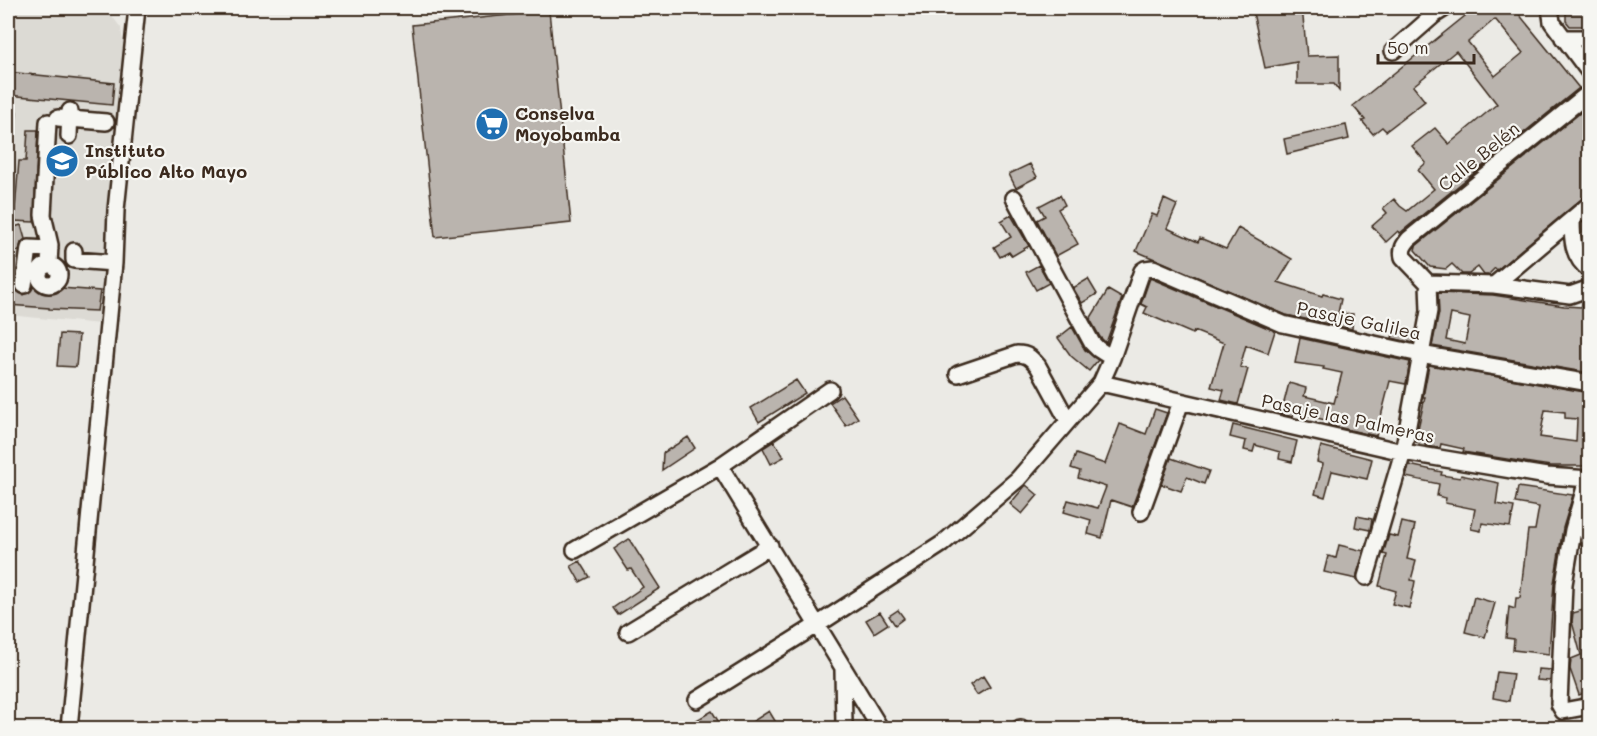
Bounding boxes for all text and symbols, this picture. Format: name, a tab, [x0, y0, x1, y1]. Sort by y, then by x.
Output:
scale bar	[1378, 27, 1474, 65]
text: 50 m	[1387, 35, 1429, 59]
place label: Conselva Moyobamba	[515, 101, 620, 146]
supermarket icon: Conselva Moyobamba	[474, 106, 510, 142]
street label: Calle Belén	[1433, 116, 1524, 196]
place label: Instituto Público Alto Mayo	[85, 138, 247, 183]
school or university icon: Instituto Público Alto Mayo	[44, 143, 80, 179]
street label: Pasaje Galilea	[1295, 295, 1424, 345]
street label: Pasaje las Palmeras	[1259, 388, 1437, 448]

